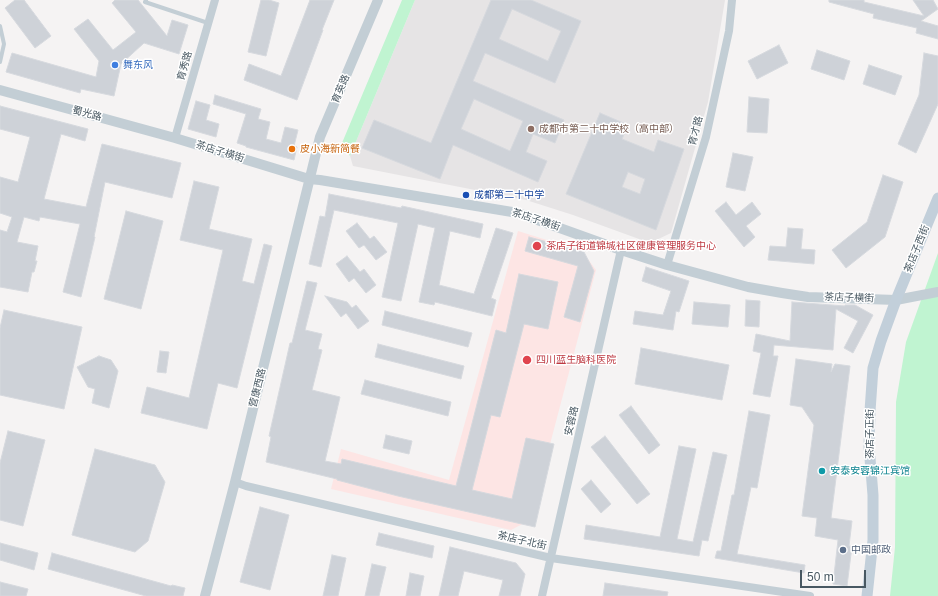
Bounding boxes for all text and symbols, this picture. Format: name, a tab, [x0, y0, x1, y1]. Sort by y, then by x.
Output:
street label: 育秀路	[175, 50, 195, 82]
place label: 舞东风	[123, 59, 153, 71]
marker: 舞东风	[110, 60, 120, 70]
street label: 育英路	[330, 73, 352, 105]
street label: 蜀光路	[71, 104, 103, 124]
street label: 育才路	[687, 115, 705, 147]
place label: 成都市第二十中学校（高中部）	[539, 123, 679, 135]
marker: 成都市第二十中学校（高中部）	[526, 124, 536, 134]
street label: 茶店子横街	[194, 139, 246, 165]
place label: 皮小海新简餐	[300, 143, 360, 155]
marker: 皮小海新简餐	[287, 144, 297, 154]
place label: 成都第二十中学	[474, 189, 544, 201]
marker: 成都第二十中学	[461, 190, 471, 200]
street label: 茶店子横街	[510, 207, 562, 233]
street label: 茶店子西街	[902, 224, 932, 274]
marker: 茶店子街道锦城社区健康管理服务中心	[531, 240, 543, 252]
place label: 茶店子街道锦城社区健康管理服务中心	[546, 240, 716, 252]
street label: 茶店子横街	[824, 291, 874, 305]
marker: 四川蓝生脑科医院	[521, 354, 533, 366]
place label: 四川蓝生脑科医院	[536, 354, 616, 366]
street label: 营康西路	[247, 367, 269, 409]
street label: 安蓉路	[563, 405, 581, 437]
street label: 茶店子正街	[864, 409, 876, 459]
place label: 安泰安蓉锦江宾馆	[830, 465, 910, 477]
marker: 安泰安蓉锦江宾馆	[817, 466, 827, 476]
street label: 茶店子北街	[496, 530, 548, 552]
place label: 中国邮政	[851, 544, 891, 556]
marker: 中国邮政	[838, 545, 848, 555]
scale bar	[802, 562, 868, 588]
text: 50 m	[807, 570, 834, 584]

